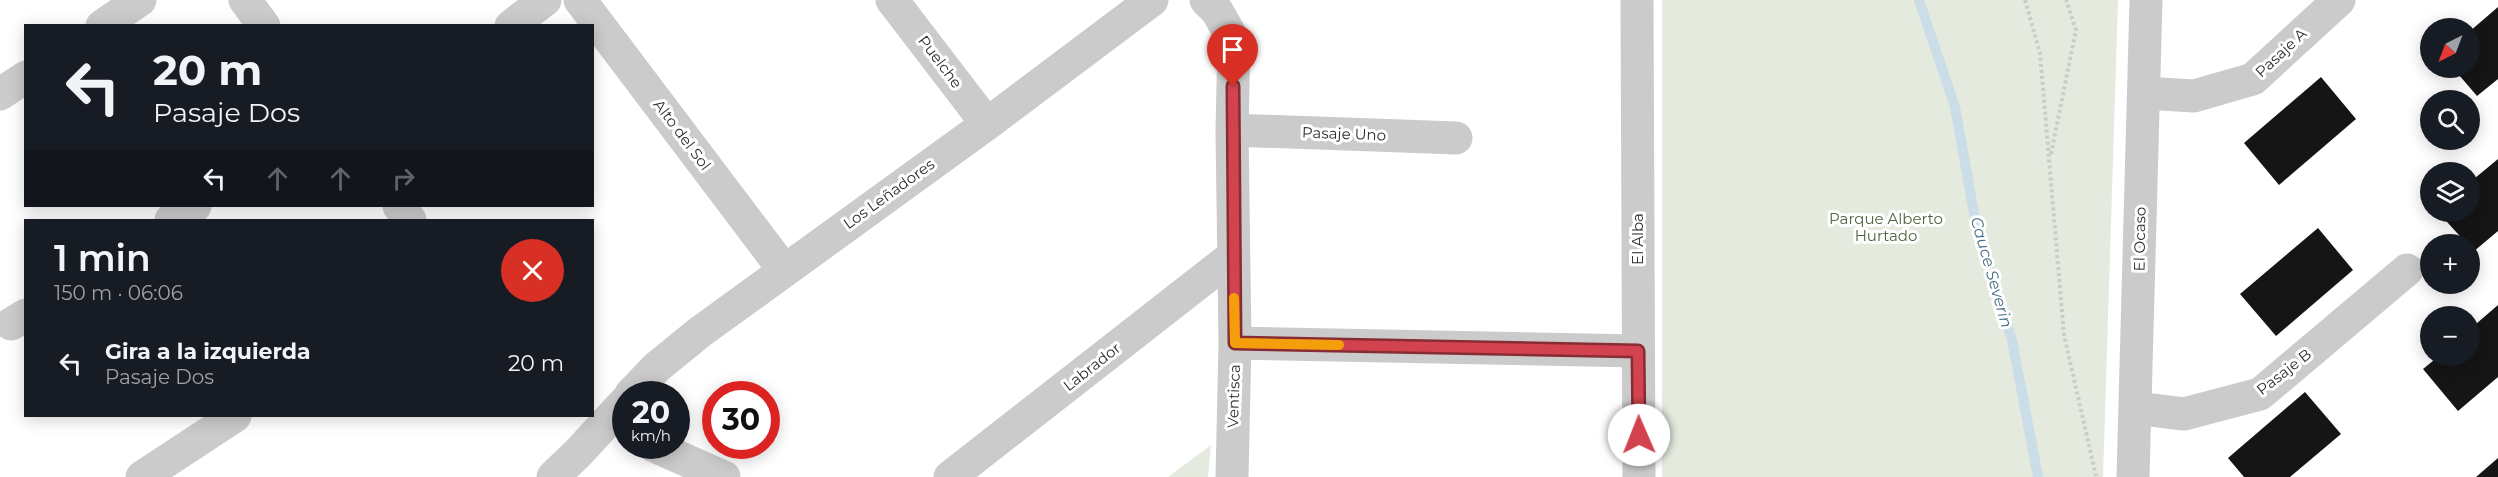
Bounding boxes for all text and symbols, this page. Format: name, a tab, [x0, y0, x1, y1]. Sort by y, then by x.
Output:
north arrow	[2420, 18, 2480, 78]
map controls	[2420, 18, 2480, 366]
pin	[1207, 24, 1258, 86]
street label: Pasaje A	[2251, 24, 2311, 81]
street label: Puelche	[914, 31, 966, 92]
icon: arrive	[1216, 33, 1249, 66]
text: 20 m	[153, 44, 262, 96]
icon: left	[54, 48, 132, 126]
button: search	[2420, 90, 2480, 150]
text: Pasaje Dos	[153, 96, 300, 129]
street label: Alto del Sol	[650, 96, 715, 174]
street label: Pasaje Uno	[1302, 123, 1386, 144]
street label: Los Leñadores	[839, 154, 938, 233]
icon: left	[198, 162, 231, 195]
icon: ahead	[261, 162, 294, 195]
icon: ahead	[324, 162, 357, 195]
icon: right	[387, 162, 420, 195]
button: layers	[2420, 162, 2480, 222]
street label: El Ocaso	[2129, 207, 2150, 271]
park label: Parque Alberto Hurtado	[1829, 209, 1943, 245]
street label: El Alba	[1628, 213, 1647, 265]
water label: Cauce Severin	[1967, 215, 2016, 330]
button: +	[2420, 234, 2480, 294]
text: 1 min	[54, 236, 151, 280]
button: close	[501, 239, 564, 302]
text: 150 m · 06:06	[54, 281, 183, 305]
button: −	[2420, 306, 2480, 366]
text: Gira a la izquierda	[105, 338, 311, 365]
street label: Labrador	[1059, 338, 1124, 395]
street label: Pasaje B	[2253, 344, 2315, 399]
icon: left	[54, 347, 87, 380]
text: 20 m	[508, 350, 564, 377]
street label: Ventisca	[1223, 364, 1244, 428]
text: Pasaje Dos	[105, 365, 214, 389]
speed limit sign: 30	[702, 381, 780, 459]
text: 20	[632, 394, 670, 431]
position arrow	[1607, 403, 1671, 467]
text: km/h	[631, 426, 671, 445]

